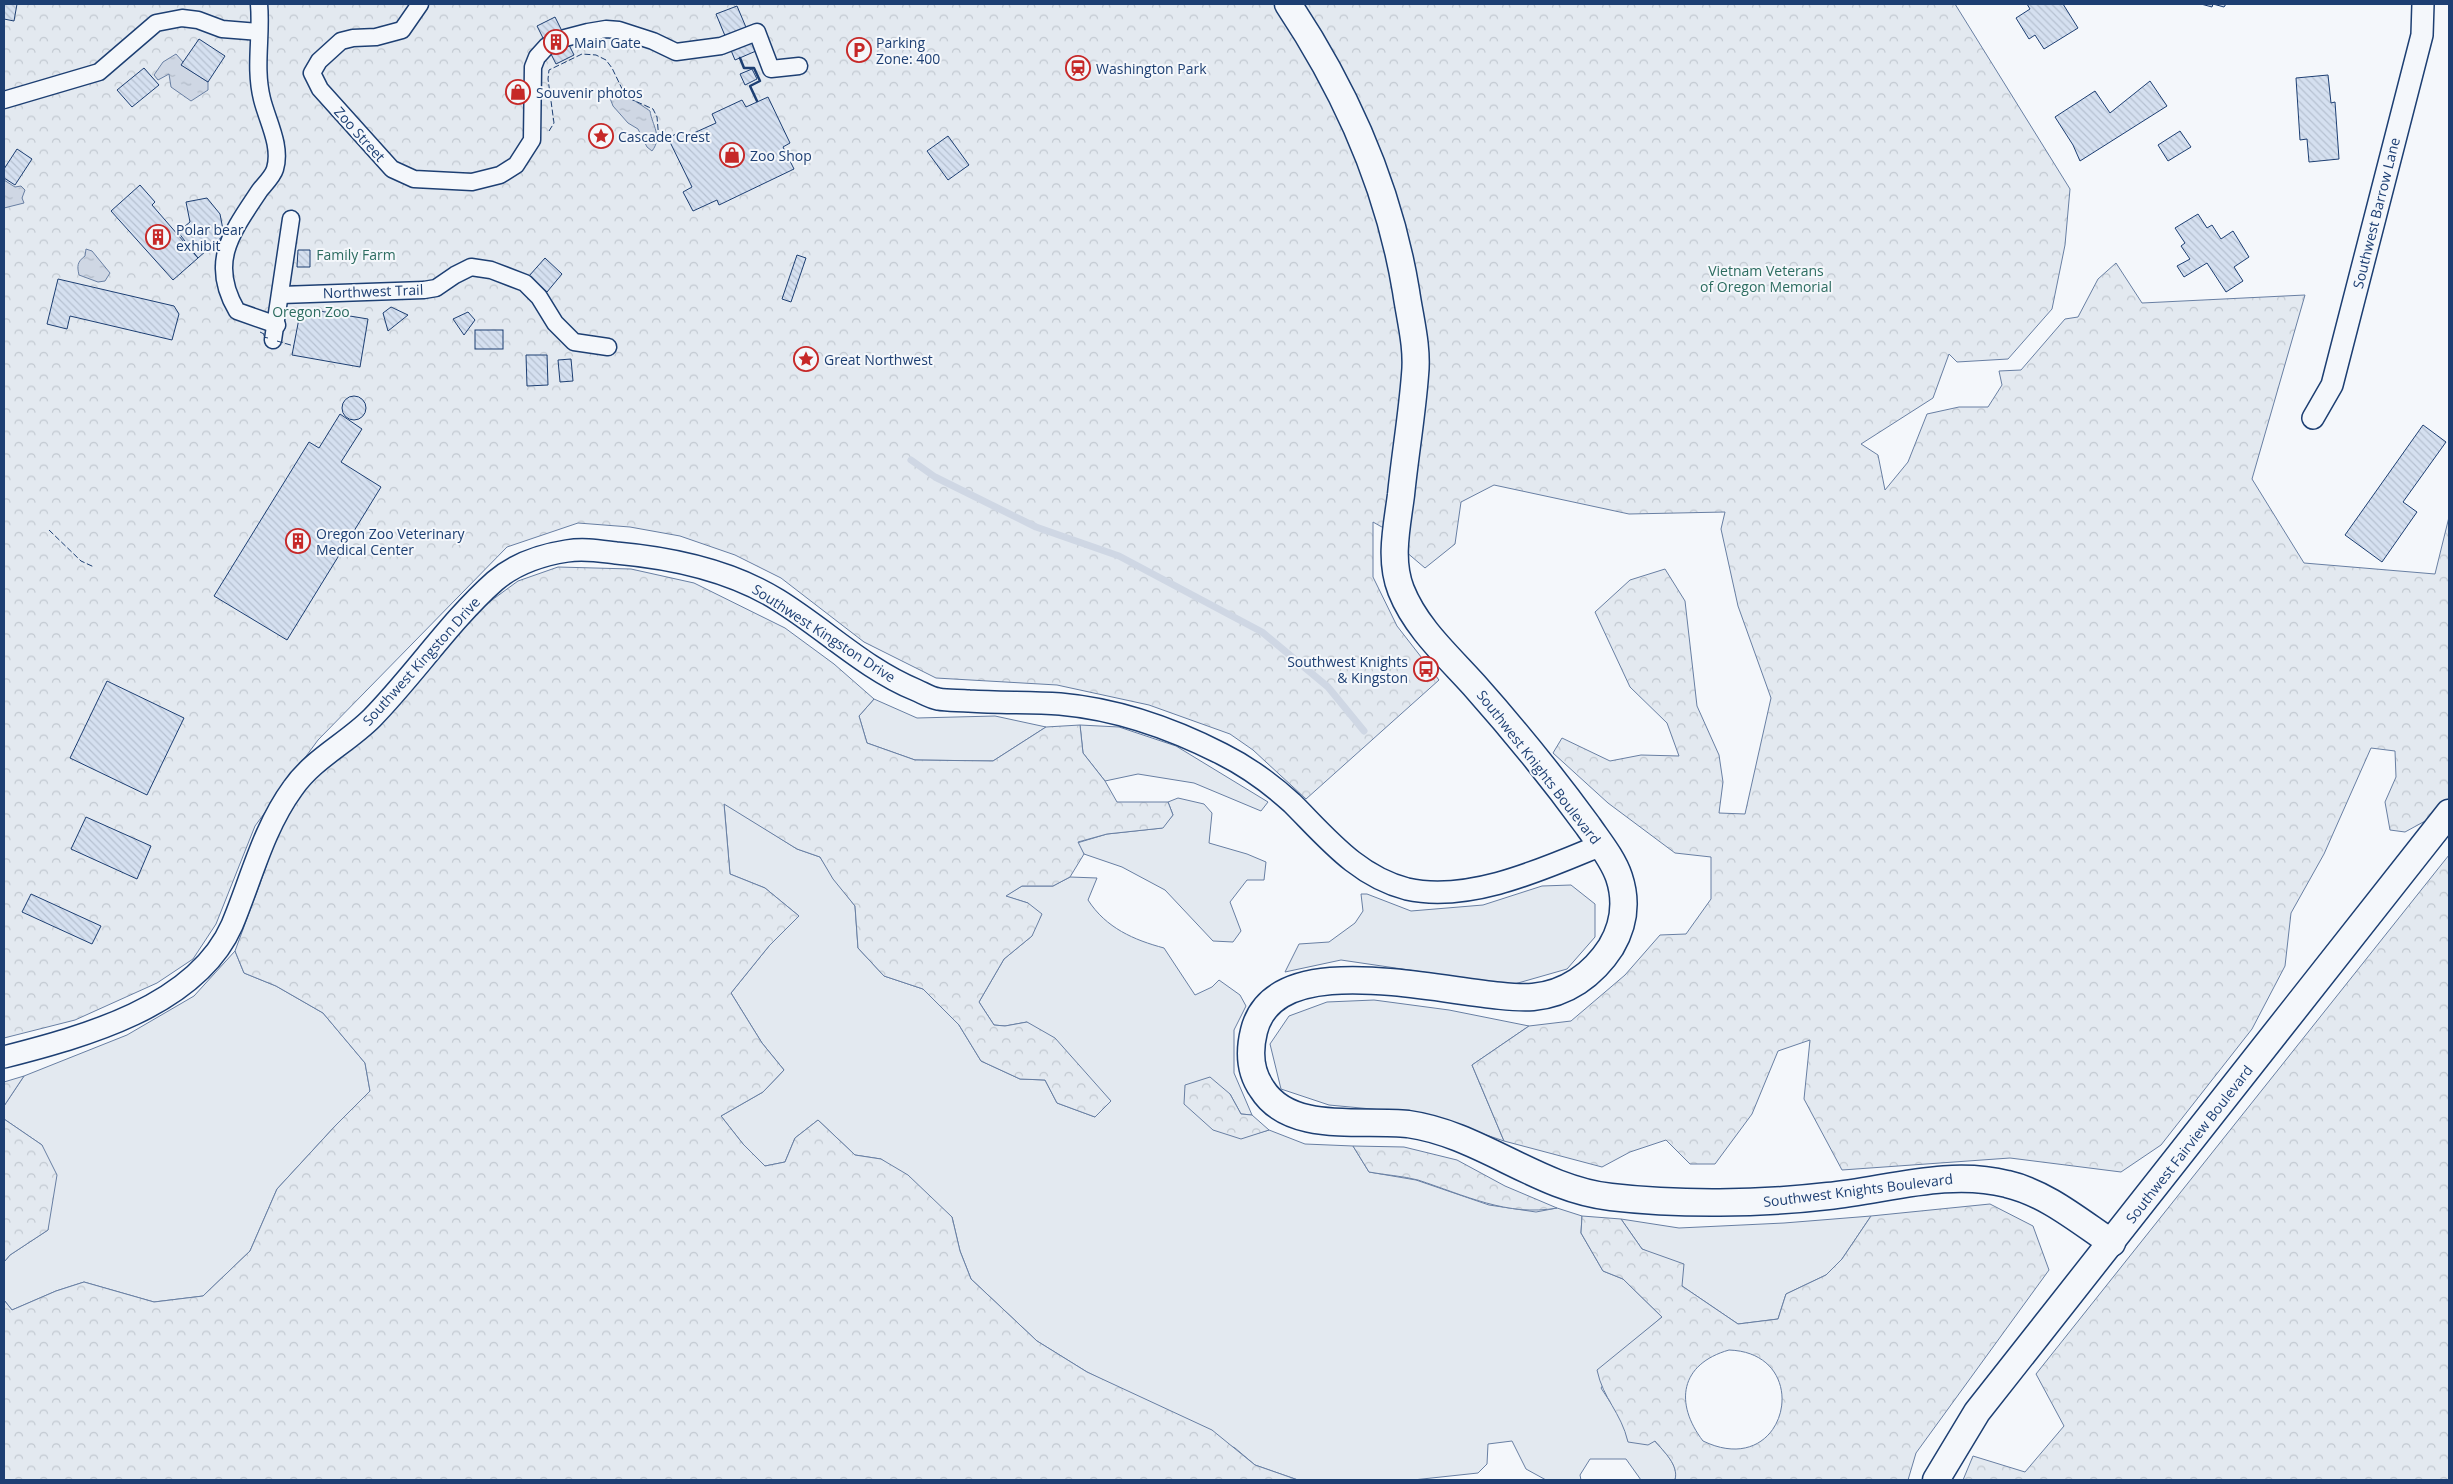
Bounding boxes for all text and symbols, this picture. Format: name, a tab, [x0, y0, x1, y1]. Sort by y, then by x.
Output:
building icon: Main Gate	[543, 29, 569, 55]
place label: Main Gate	[574, 33, 641, 52]
place label: Parking Zone: 400	[876, 33, 940, 68]
parking icon: Parking Zone: 400	[846, 37, 872, 63]
station icon: Washington Park	[1065, 55, 1091, 81]
place label: Washington Park	[1096, 59, 1207, 78]
shop icon: Souvenir photos	[505, 79, 531, 105]
place label: Souvenir photos	[536, 83, 643, 102]
street label: Zoo Street	[330, 103, 390, 165]
place icon: Cascade Crest	[588, 123, 614, 149]
place label: Cascade Crest	[618, 127, 710, 146]
street label: Southwest Barrow Lane	[2348, 135, 2404, 290]
shop icon: Zoo Shop	[719, 142, 745, 168]
place label: Zoo Shop	[750, 146, 812, 165]
place label: Polar bear exhibit	[176, 220, 244, 255]
building icon: Polar bear exhibit	[145, 224, 171, 250]
park label: Family Farm	[316, 245, 396, 264]
park label: Vietnam Veterans of Oregon Memorial	[1700, 261, 1832, 296]
street label: Northwest Trail	[322, 280, 424, 302]
park label: Oregon Zoo	[272, 302, 350, 321]
place icon: Great Northwest	[793, 346, 819, 372]
place label: Great Northwest	[824, 350, 933, 369]
place label: Oregon Zoo Veterinary Medical Center	[316, 524, 466, 559]
building icon: Oregon Zoo Veterinary Medical Center	[285, 528, 311, 554]
street label: Southwest Kingston Drive	[749, 580, 899, 687]
street label: Southwest Kingston Drive	[358, 592, 484, 729]
place label: Southwest Knights & Kingston	[1287, 652, 1408, 687]
bus stop icon: Southwest Knights & Kingston	[1413, 656, 1439, 682]
street label: Southwest Knights Boulevard	[1473, 686, 1605, 848]
street label: Southwest Fairview Boulevard	[2121, 1061, 2257, 1227]
street label: Southwest Knights Boulevard	[1762, 1169, 1954, 1211]

